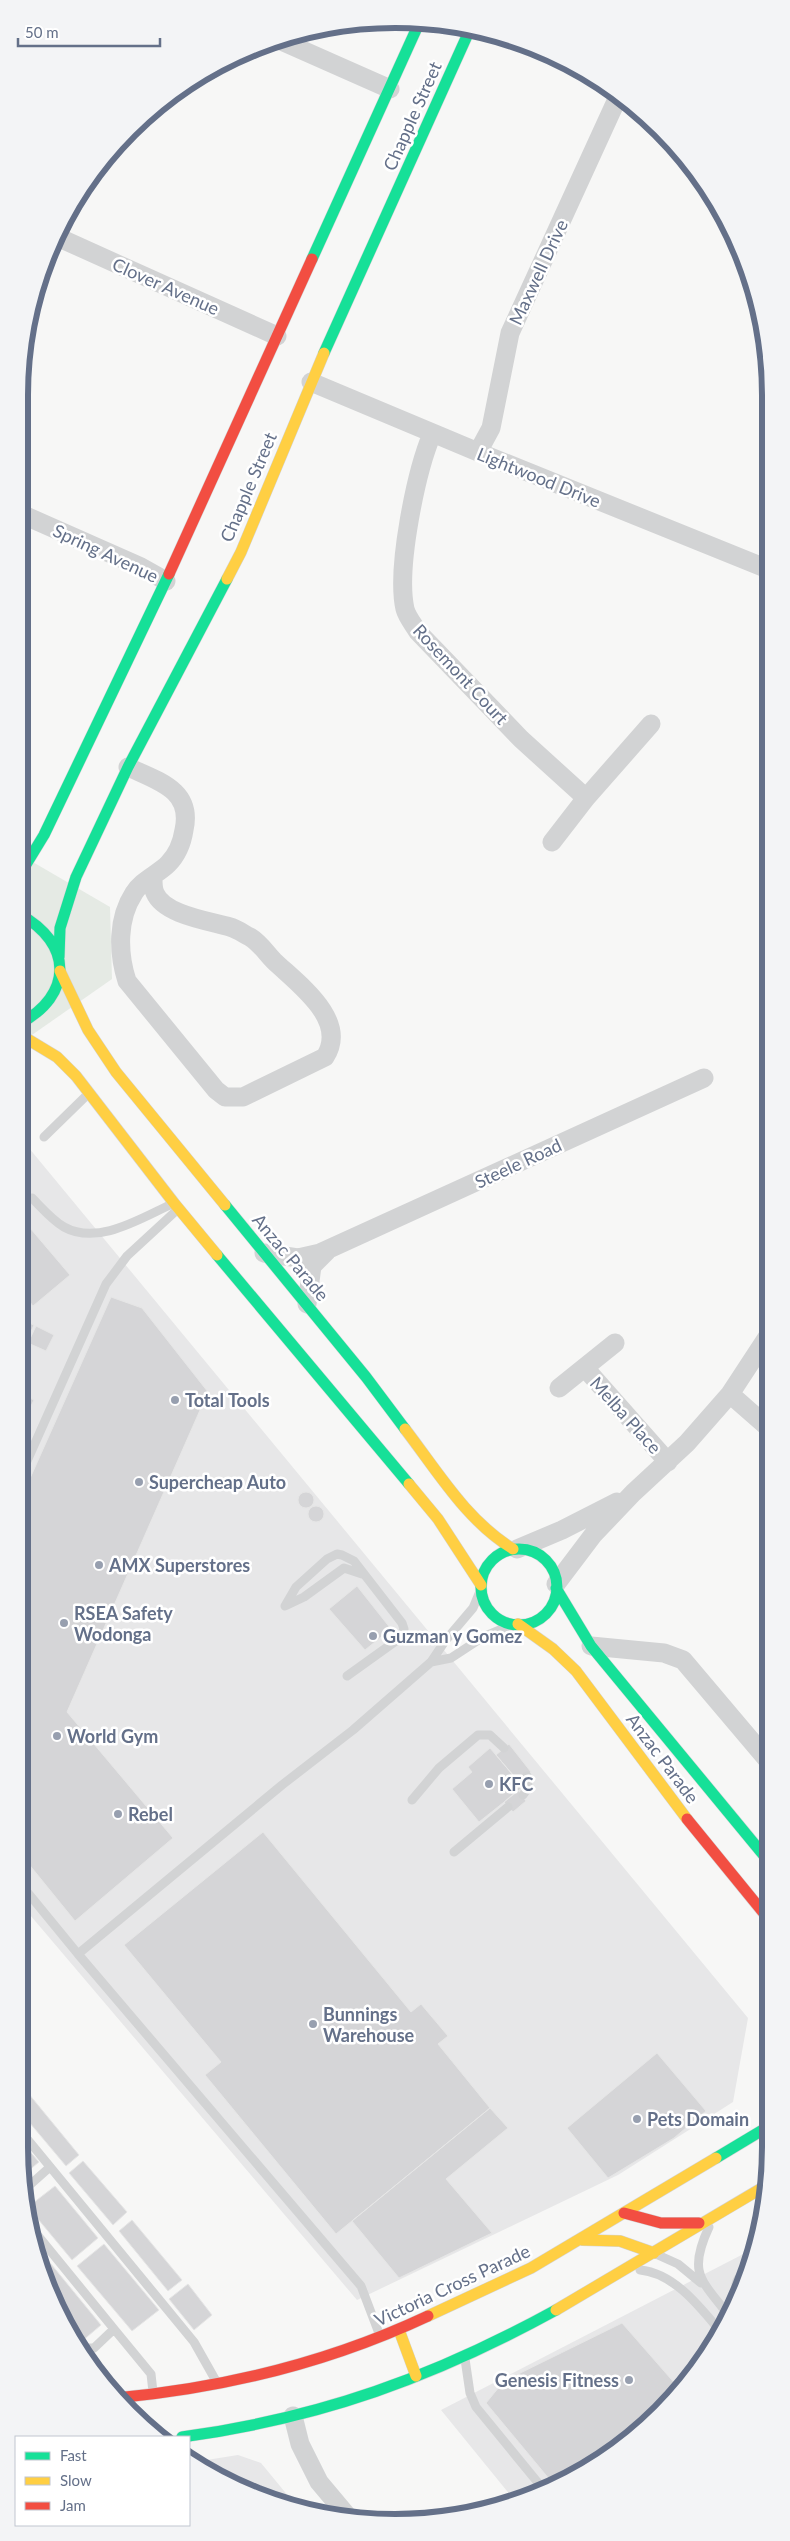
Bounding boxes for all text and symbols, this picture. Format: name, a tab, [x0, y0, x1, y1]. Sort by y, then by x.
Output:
scale bar	[18, 15, 160, 47]
text: 50 m	[25, 23, 59, 41]
street label: Chapple Street	[378, 58, 446, 174]
street label: Maxwell Drive	[504, 216, 572, 328]
street label: Clover Avenue	[109, 253, 223, 319]
street label: Chapple Street	[215, 428, 281, 545]
street label: Lightwood Drive	[474, 442, 604, 512]
street label: Spring Avenue	[50, 519, 162, 587]
street label: Rosemont Court	[409, 619, 513, 729]
street label: Steele Road	[471, 1133, 565, 1193]
street label: Anzac Parade	[248, 1209, 334, 1305]
street label: Melba Place	[586, 1372, 666, 1458]
place label: Total Tools	[185, 1389, 270, 1411]
marker: Total Tools	[169, 1394, 181, 1406]
place label: Supercheap Auto	[149, 1471, 286, 1493]
marker: Supercheap Auto	[133, 1476, 145, 1488]
place label: AMX Superstores	[108, 1554, 250, 1576]
marker: AMX Superstores	[93, 1559, 105, 1571]
place label: RSEA Safety Wodonga	[74, 1602, 173, 1645]
marker: RSEA Safety Wodonga	[58, 1617, 70, 1629]
place label: Guzman y Gomez	[383, 1625, 522, 1647]
marker: Guzman y Gomez	[367, 1630, 379, 1642]
street label: Anzac Parade	[622, 1709, 704, 1807]
place label: World Gym	[67, 1725, 158, 1747]
marker: World Gym	[51, 1730, 63, 1742]
place label: KFC	[499, 1773, 533, 1795]
marker: KFC	[483, 1778, 495, 1790]
place label: Rebel	[128, 1803, 173, 1825]
marker: Rebel	[112, 1808, 124, 1820]
place label: Bunnings Warehouse	[323, 2003, 415, 2046]
marker: Bunnings Warehouse	[307, 2018, 319, 2030]
place label: Pets Domain	[647, 2108, 749, 2130]
marker: Pets Domain	[631, 2113, 643, 2125]
street label: Victoria Cross Parade	[371, 2239, 533, 2331]
place label: Genesis Fitness	[495, 2369, 619, 2391]
marker: Genesis Fitness	[623, 2374, 635, 2386]
legend	[15, 2436, 190, 2526]
text: Fast	[60, 2446, 87, 2464]
text: Slow	[60, 2471, 92, 2489]
text: Jam	[60, 2496, 86, 2514]

